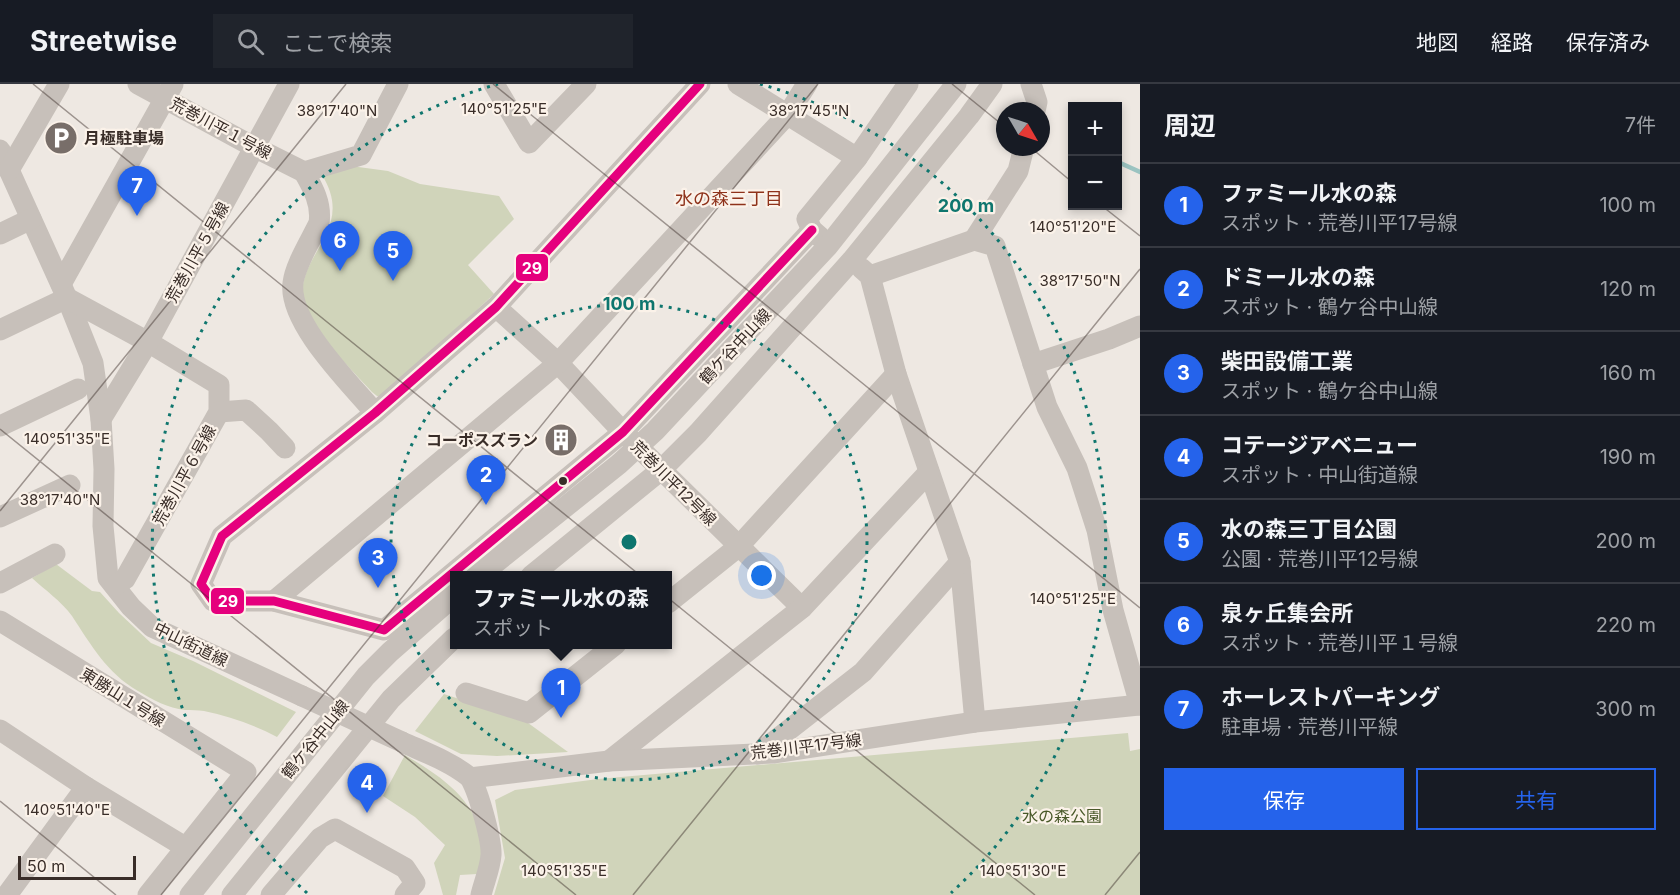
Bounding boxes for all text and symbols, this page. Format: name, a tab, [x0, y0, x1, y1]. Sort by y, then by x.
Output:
search box	[213, 14, 633, 68]
text: Streetwise	[30, 24, 177, 58]
icon: search	[234, 25, 267, 58]
text: ここで検索	[282, 30, 392, 56]
text: 地図	[1416, 30, 1458, 55]
text: 経路	[1491, 30, 1533, 55]
text: 保存済み	[1566, 30, 1650, 55]
street label: 荒巻川平１号線	[167, 93, 275, 163]
text: 140°51'25"E	[461, 99, 547, 118]
text: 38°17'40"N	[297, 101, 377, 120]
text: 38°17'45"N	[769, 101, 849, 120]
north arrow	[996, 102, 1050, 156]
map controls	[1068, 102, 1122, 210]
button: +	[1068, 102, 1122, 156]
text: 周辺	[1164, 110, 1216, 141]
text: 7件	[1625, 113, 1656, 137]
parking icon: 月極駐車場	[43, 120, 79, 156]
place label: 月極駐車場	[84, 128, 164, 148]
button: −	[1068, 156, 1122, 210]
pin: 7	[118, 166, 156, 216]
text: ファミール水の森	[1221, 180, 1397, 206]
district label: 水の森三丁目	[675, 188, 783, 209]
text: 1	[1179, 193, 1188, 217]
text: 100 m	[1599, 193, 1656, 217]
text: 200 m	[938, 195, 994, 216]
street label: 荒巻川平５号線	[161, 198, 233, 306]
text: スポット · 荒巻川平17号線	[1221, 211, 1457, 235]
text: 140°51'20"E	[1030, 217, 1116, 236]
pin: 6	[320, 222, 360, 271]
pin: 5	[374, 232, 412, 281]
line badge: 29	[515, 253, 549, 282]
text: 29	[522, 258, 542, 278]
text: ドミール水の森	[1221, 264, 1375, 290]
text: 38°17'50"N	[1039, 271, 1121, 290]
text: 2	[1177, 277, 1190, 301]
text: 120 m	[1600, 277, 1656, 301]
text: 100 m	[603, 293, 655, 314]
text: スポット · 鶴ケ谷中山線	[1221, 295, 1438, 319]
street label: 鶴ケ谷中山線	[695, 304, 775, 388]
text: 柴田設備工業	[1221, 348, 1353, 374]
text: 3	[1177, 361, 1190, 385]
text: 160 m	[1600, 361, 1656, 385]
text: スポット · 鶴ケ谷中山線	[1221, 379, 1438, 403]
street label: 荒巻川平６号線	[148, 421, 220, 529]
building icon: コーポスズラン	[543, 422, 579, 458]
text: 140°51'35"E	[24, 429, 110, 448]
place label: コーポスズラン	[426, 430, 538, 450]
text: コテージアベニュー	[1221, 432, 1418, 458]
street label: 荒巻川平12号線	[627, 436, 721, 530]
text: 4	[1177, 445, 1190, 469]
text: 190 m	[1600, 445, 1656, 469]
pin: 2	[466, 456, 506, 505]
text: スポット · 中山街道線	[1221, 463, 1418, 487]
unlabelled marker	[557, 475, 569, 487]
text: 38°17'40"N	[20, 490, 100, 509]
text: 水の森三丁目公園	[1221, 516, 1397, 542]
text: 5	[1177, 529, 1190, 553]
text: 200 m	[1595, 529, 1656, 553]
centre of rings	[619, 532, 639, 552]
pin: 3	[358, 538, 398, 588]
text: 公園 · 荒巻川平12号線	[1221, 547, 1418, 571]
your location	[747, 561, 776, 590]
popup	[450, 571, 672, 649]
text: ファミール水の森	[473, 585, 649, 611]
line badge: 29	[210, 587, 245, 615]
text: 140°51'25"E	[1030, 589, 1116, 608]
text: 29	[218, 591, 238, 611]
text: 泉ヶ丘集会所	[1221, 600, 1353, 626]
text: 6	[1177, 613, 1190, 637]
text: 220 m	[1596, 613, 1656, 637]
text: スポット	[473, 616, 553, 640]
street label: 中山街道線	[151, 617, 231, 671]
text: スポット · 荒巻川平１号線	[1221, 631, 1458, 655]
street label: 東勝山１号線	[77, 663, 169, 731]
pin: 1	[542, 668, 580, 718]
text: ホーレストパーキング	[1221, 684, 1440, 710]
street label: 鶴ケ谷中山線	[277, 695, 353, 783]
text: 7	[1178, 697, 1189, 721]
text: 300 m	[1595, 697, 1656, 721]
text: 駐車場 · 荒巻川平線	[1221, 715, 1398, 739]
street label: 荒巻川平17号線	[749, 729, 863, 763]
pin: 4	[348, 764, 386, 813]
button: 保存	[1164, 768, 1404, 830]
button: 共有	[1416, 768, 1656, 830]
text: 140°51'40"E	[24, 800, 110, 819]
park label: 水の森公園	[1022, 806, 1102, 826]
scale bar	[18, 853, 136, 880]
text: 50 m	[27, 856, 65, 876]
text: 140°51'35"E	[521, 861, 607, 880]
text: 140°51'30"E	[980, 861, 1066, 880]

